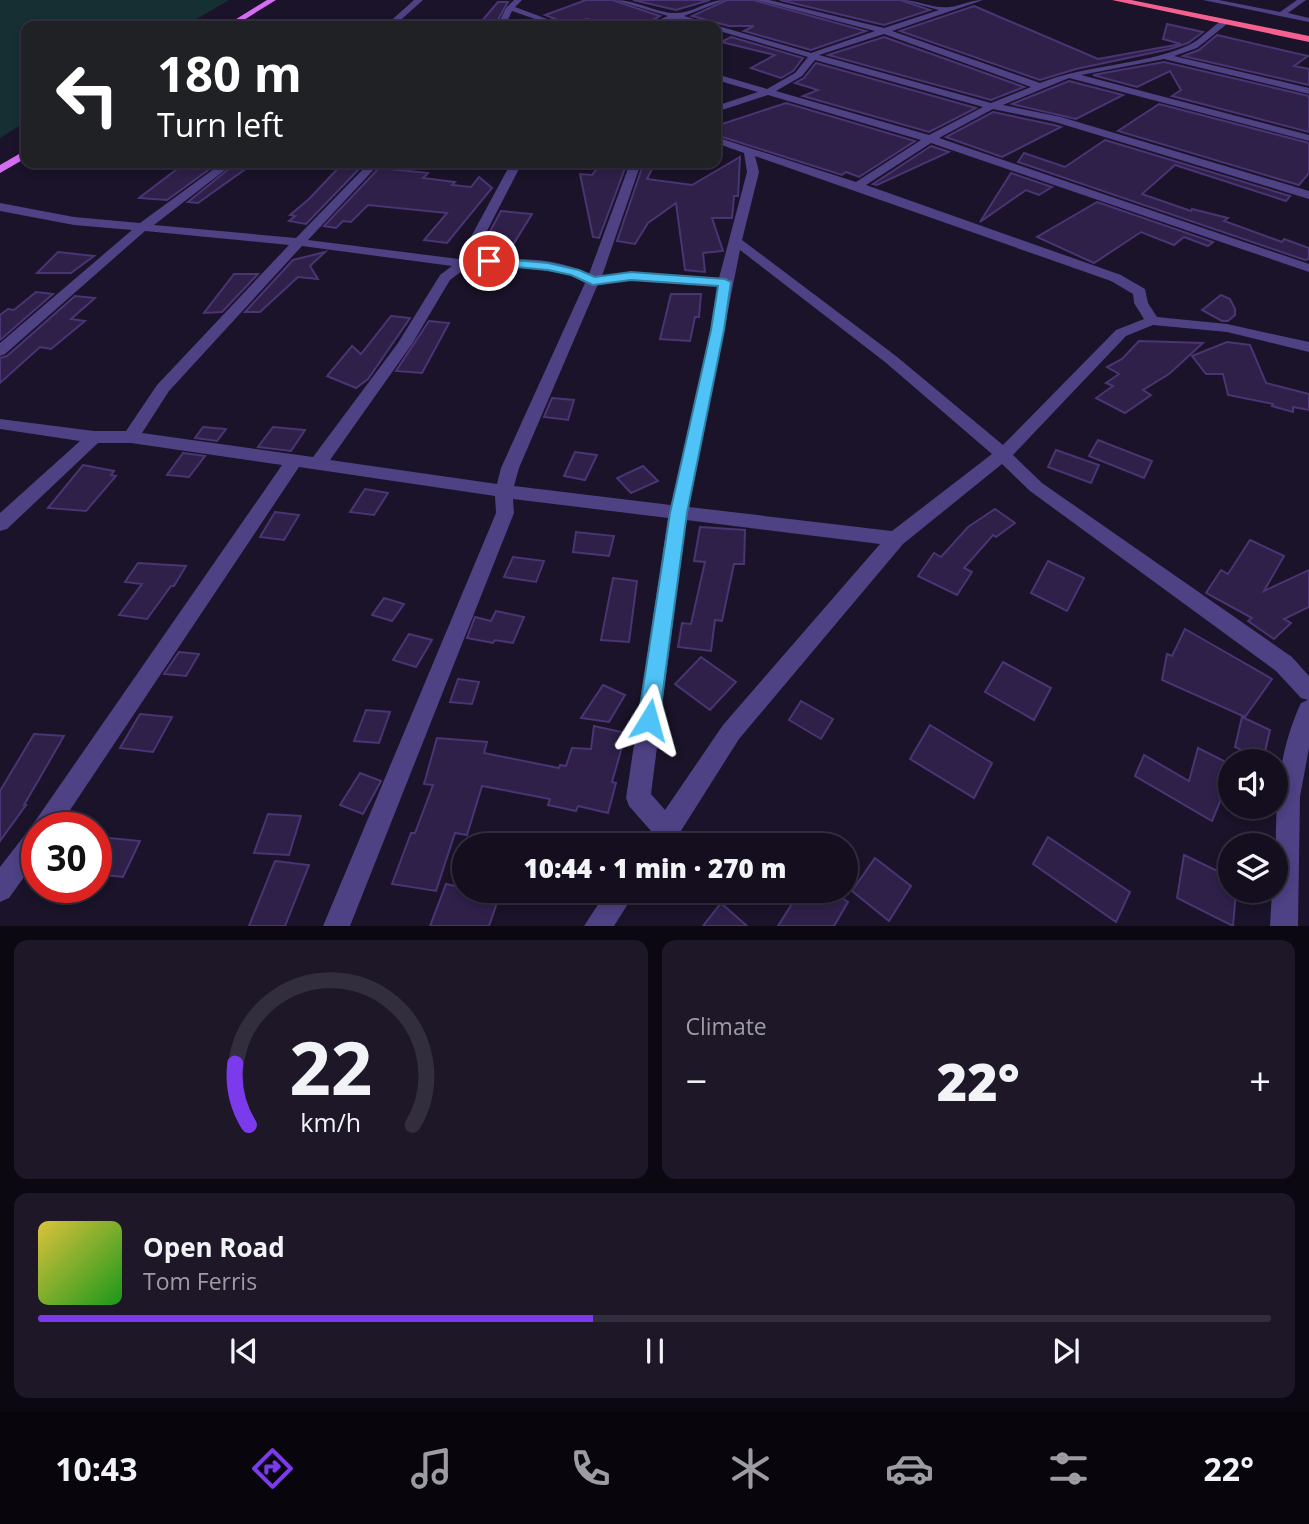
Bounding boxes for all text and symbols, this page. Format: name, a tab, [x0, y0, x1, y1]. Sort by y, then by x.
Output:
text: 180 m	[157, 40, 302, 106]
icon: left	[42, 49, 133, 140]
text: Turn left	[157, 103, 283, 146]
pin	[459, 231, 519, 291]
icon: arrive	[470, 242, 508, 280]
position arrow	[612, 683, 686, 757]
map controls	[1218, 749, 1288, 903]
button: sound	[1218, 749, 1288, 819]
speed limit sign: 30	[21, 812, 112, 903]
button: layers	[1218, 833, 1288, 903]
text: 10:44 · 1 min · 270 m	[524, 850, 786, 886]
text: Climate	[686, 1010, 767, 1042]
text: 22	[289, 1018, 372, 1117]
text: 22°	[937, 1045, 1020, 1116]
text: −	[686, 1054, 707, 1106]
text: +	[1249, 1054, 1271, 1106]
text: km/h	[300, 1105, 361, 1139]
text: Open Road	[143, 1229, 285, 1265]
text: Tom Ferris	[143, 1265, 257, 1297]
icon: previous	[225, 1332, 263, 1370]
icon: pause	[636, 1332, 674, 1370]
icon: next	[1047, 1332, 1085, 1370]
icon: directions	[248, 1444, 297, 1493]
icon: music	[407, 1444, 456, 1493]
icon: phone	[566, 1444, 615, 1493]
icon: climate	[726, 1444, 775, 1493]
icon: car	[885, 1444, 934, 1493]
icon: filters	[1044, 1444, 1093, 1493]
text: 10:43	[55, 1447, 137, 1490]
text: 22°	[1204, 1447, 1254, 1490]

